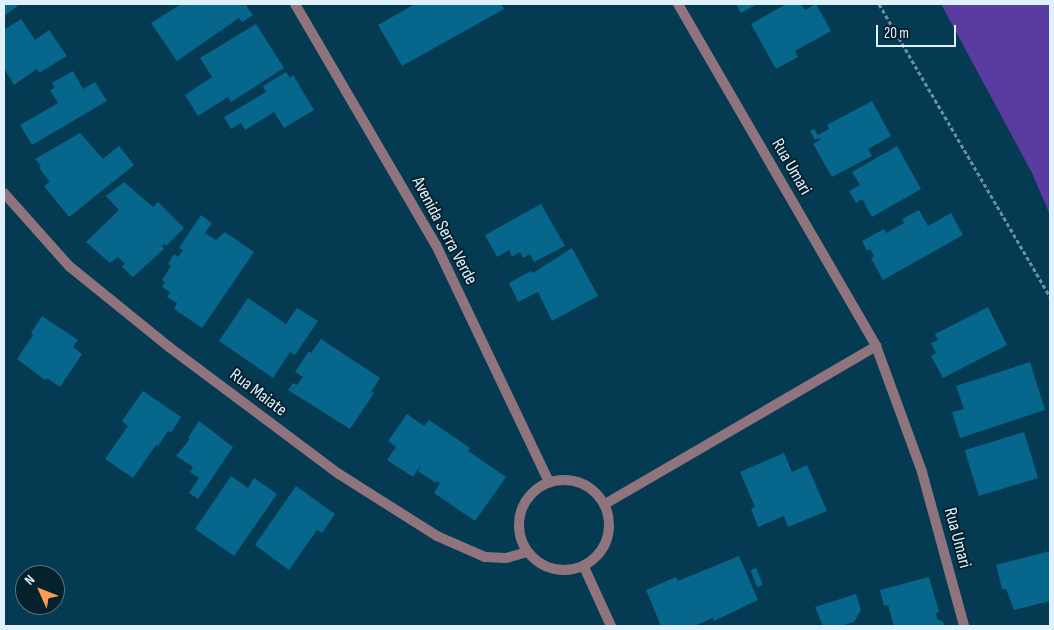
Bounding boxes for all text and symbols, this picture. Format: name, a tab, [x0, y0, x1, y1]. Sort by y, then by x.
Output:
scale bar	[879, 15, 959, 47]
text: 20 m	[884, 24, 909, 43]
street label: Rua Umari	[766, 135, 816, 199]
street label: Avenida Serra Verde	[407, 173, 481, 289]
street label: Rua Maiate	[225, 364, 291, 422]
street label: Rua Umari	[939, 505, 975, 571]
north arrow	[15, 565, 65, 615]
text: N	[21, 571, 38, 589]

